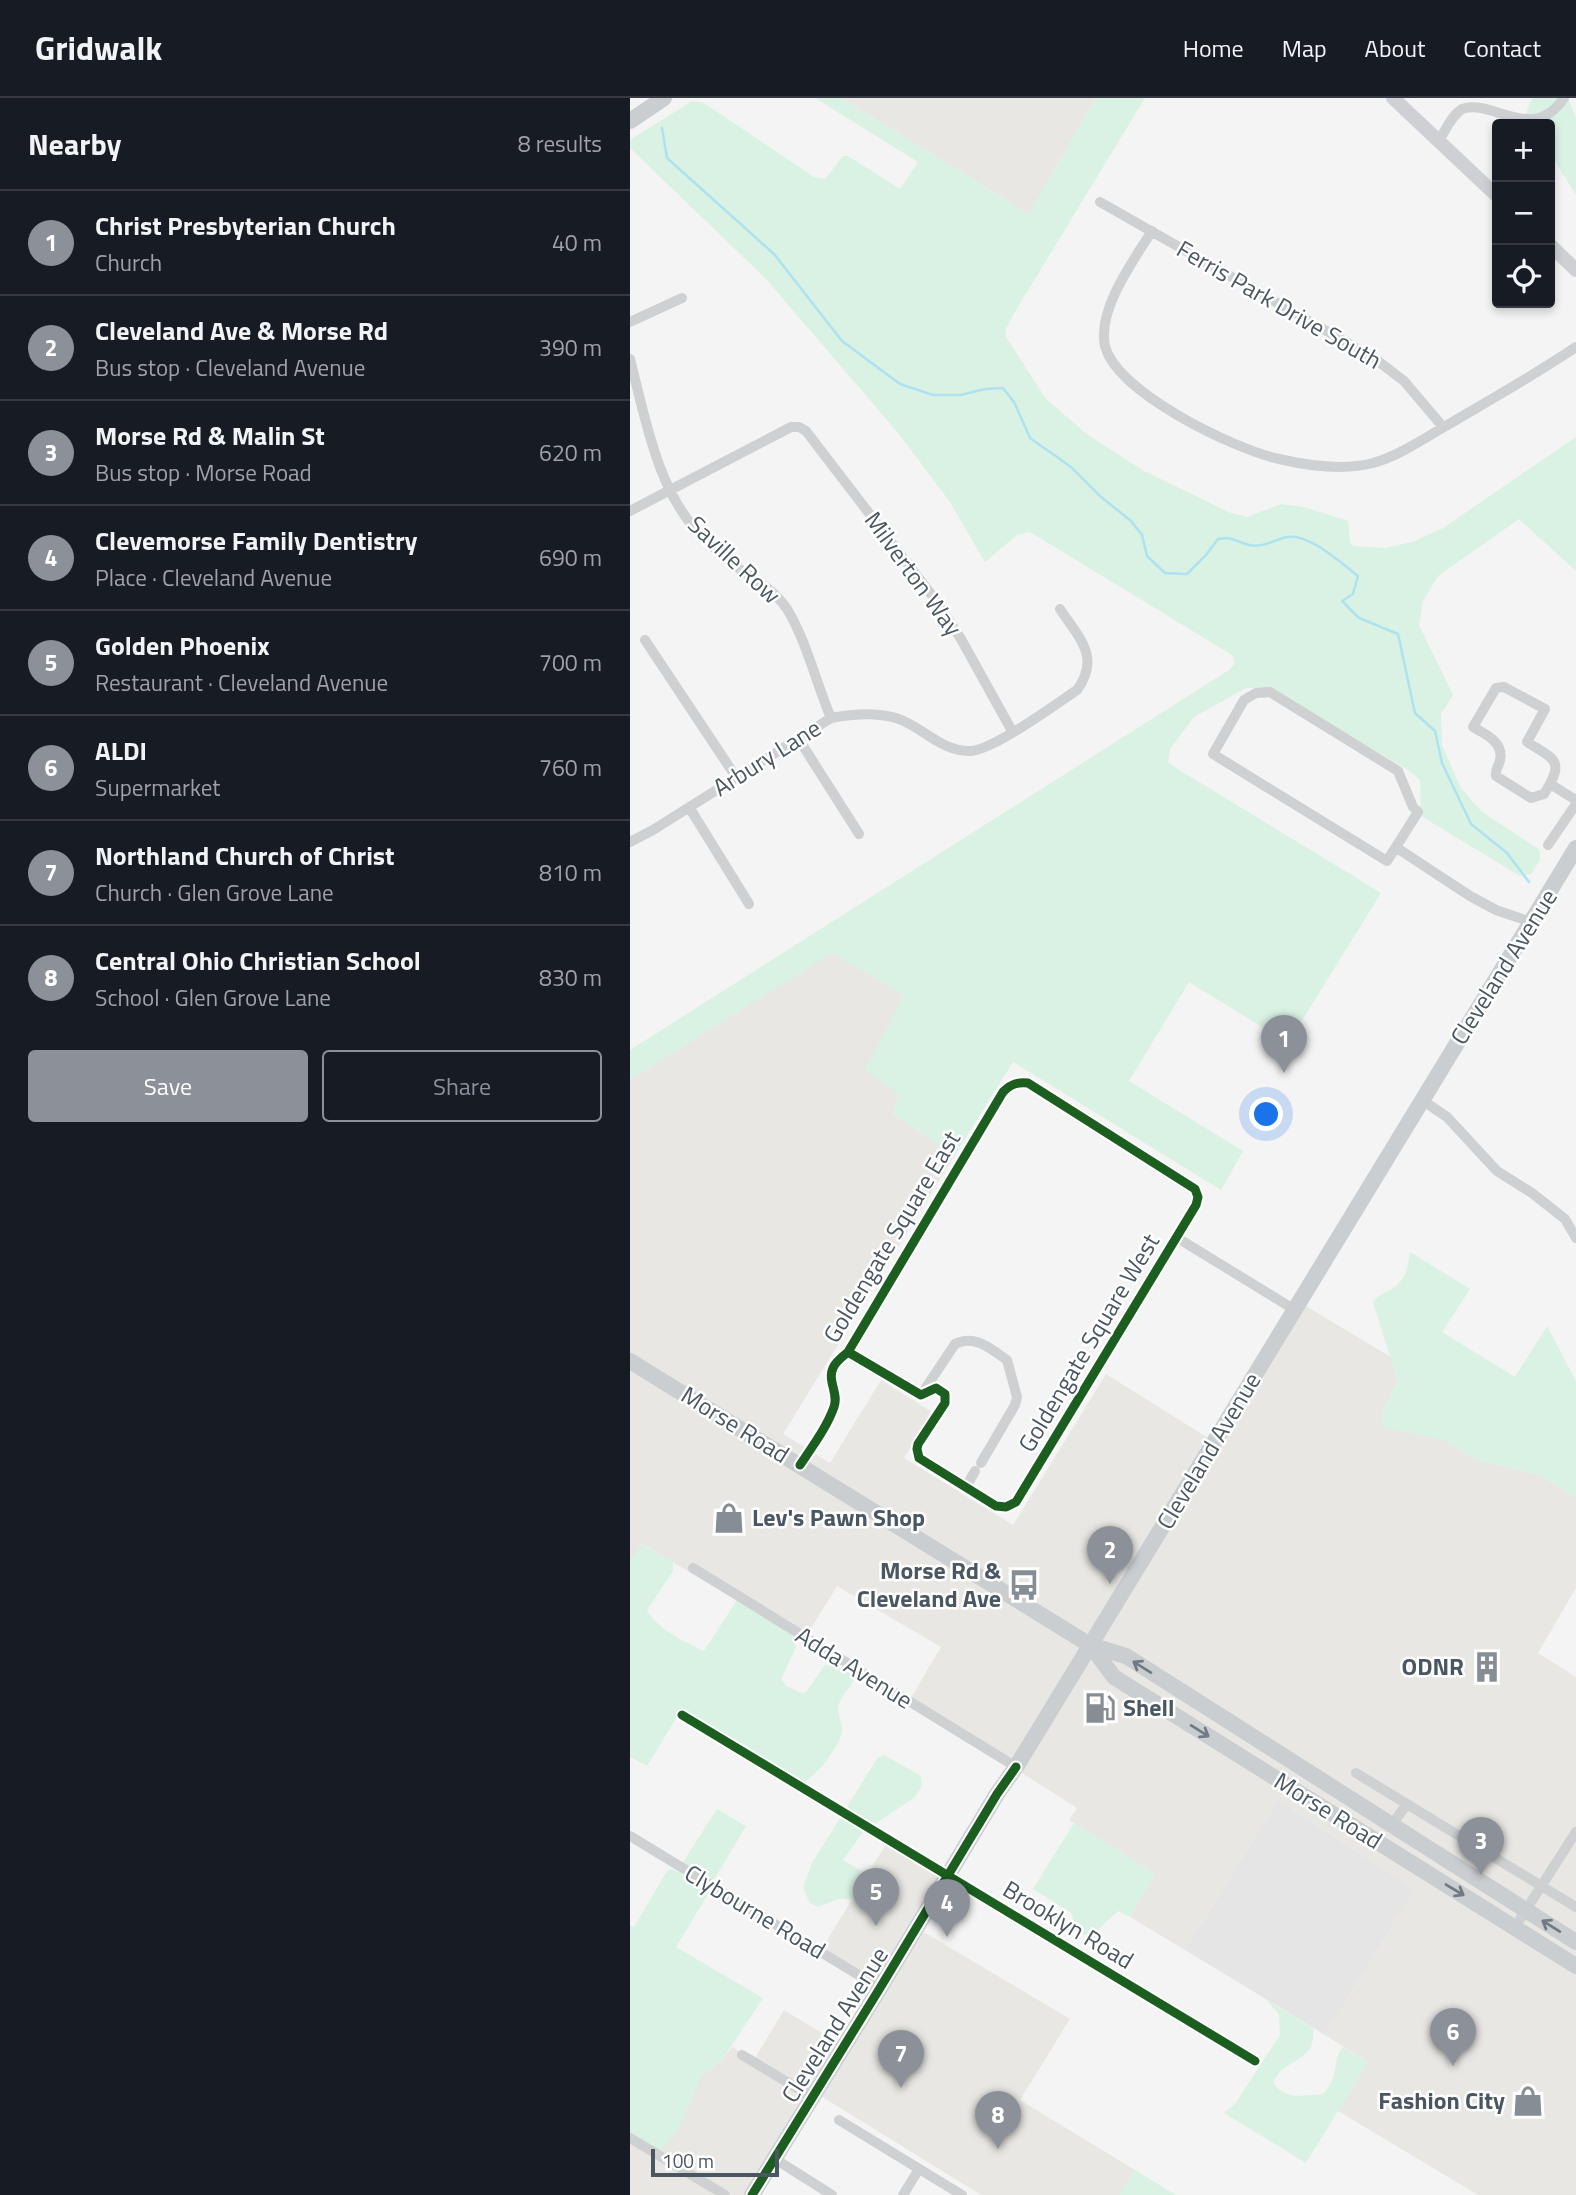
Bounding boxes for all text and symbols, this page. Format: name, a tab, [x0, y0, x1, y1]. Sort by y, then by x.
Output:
text: Gridwalk	[35, 23, 162, 73]
text: Home	[1183, 30, 1244, 66]
text: Map	[1282, 30, 1327, 66]
text: About	[1365, 30, 1425, 66]
text: Contact	[1463, 30, 1541, 66]
map controls	[1492, 119, 1555, 308]
button: +	[1492, 119, 1555, 182]
text: Nearby	[28, 121, 121, 167]
text: 8 results	[518, 126, 602, 161]
button: −	[1492, 182, 1555, 245]
text: Christ Presbyterian Church	[95, 206, 396, 245]
text: 1	[45, 225, 57, 260]
text: 40 m	[552, 225, 602, 260]
street label: Ferris Park Drive South	[1170, 231, 1389, 378]
text: Church	[95, 245, 162, 280]
button: locate	[1492, 245, 1555, 308]
text: Cleveland Ave & Morse Rd	[95, 311, 388, 350]
text: 2	[45, 330, 57, 365]
text: 390 m	[539, 330, 602, 365]
text: Bus stop · Cleveland Avenue	[95, 350, 365, 385]
text: Morse Rd & Malin St	[95, 416, 325, 455]
text: 3	[45, 435, 57, 470]
text: 620 m	[539, 435, 602, 470]
text: Bus stop · Morse Road	[95, 455, 312, 490]
street label: Milverton Way	[856, 504, 972, 644]
street label: Saville Row	[680, 507, 789, 612]
text: Clevemorse Family Dentistry	[95, 521, 418, 560]
text: 4	[45, 540, 57, 575]
text: 690 m	[539, 540, 602, 575]
text: Place · Cleveland Avenue	[95, 560, 332, 595]
text: Golden Phoenix	[95, 626, 270, 665]
text: 5	[45, 645, 57, 680]
text: 700 m	[539, 645, 602, 680]
text: Restaurant · Cleveland Avenue	[95, 665, 388, 700]
street label: Arbury Lane	[705, 710, 828, 805]
text: ALDI	[95, 731, 147, 770]
text: 6	[45, 750, 57, 785]
text: 760 m	[539, 750, 602, 785]
text: Supermarket	[95, 770, 220, 805]
text: Northland Church of Christ	[95, 836, 395, 875]
text: 7	[45, 855, 57, 890]
text: 810 m	[539, 855, 602, 890]
text: Church · Glen Grove Lane	[95, 875, 334, 910]
street label: Cleveland Avenue	[1441, 882, 1565, 1051]
text: Central Ohio Christian School	[95, 941, 421, 980]
text: 8	[45, 960, 57, 995]
text: 830 m	[539, 960, 602, 995]
text: School · Glen Grove Lane	[95, 980, 331, 1015]
pin: 1	[1261, 1015, 1307, 1073]
button: Save	[28, 1050, 308, 1122]
button: Share	[322, 1050, 602, 1122]
your location	[1249, 1097, 1283, 1131]
street label: Goldengate Square East	[813, 1123, 969, 1349]
street label: Goldengate Square West	[1009, 1226, 1168, 1459]
street label: Cleveland Avenue	[1147, 1365, 1269, 1536]
street label: Morse Road	[674, 1377, 797, 1472]
place label: Lev's Pawn Shop	[752, 1499, 925, 1535]
shop icon: Lev's Pawn Shop	[712, 1501, 746, 1535]
pin: 2	[1087, 1526, 1133, 1584]
place label: Morse Rd & Cleveland Ave	[857, 1552, 1001, 1616]
bus stop icon: Morse Rd & Cleveland Ave	[1007, 1568, 1041, 1602]
street label: Adda Avenue	[789, 1617, 920, 1717]
place label: ODNR	[1402, 1648, 1464, 1684]
building icon: ODNR	[1470, 1650, 1504, 1684]
one-way arrow	[1133, 1659, 1152, 1674]
place label: Shell	[1123, 1689, 1175, 1725]
fuel station icon: Shell	[1083, 1691, 1117, 1725]
one-way arrow	[1189, 1724, 1209, 1738]
street label: Morse Road	[1267, 1763, 1390, 1858]
pin: 3	[1458, 1817, 1504, 1875]
street label: Clybourne Road	[678, 1855, 833, 1967]
pin: 5	[853, 1868, 899, 1926]
street label: Brooklyn Road	[996, 1871, 1141, 1977]
pin: 4	[924, 1879, 970, 1937]
one-way arrow	[1444, 1884, 1465, 1897]
one-way arrow	[1541, 1919, 1561, 1933]
street label: Cleveland Avenue	[772, 1940, 896, 2109]
pin: 6	[1430, 2008, 1476, 2066]
pin: 7	[878, 2030, 924, 2088]
place label: Fashion City	[1378, 2082, 1505, 2118]
shop icon: Fashion City	[1511, 2084, 1545, 2118]
pin: 8	[975, 2091, 1021, 2149]
scale bar	[651, 2146, 779, 2178]
text: 100 m	[662, 2146, 714, 2175]

